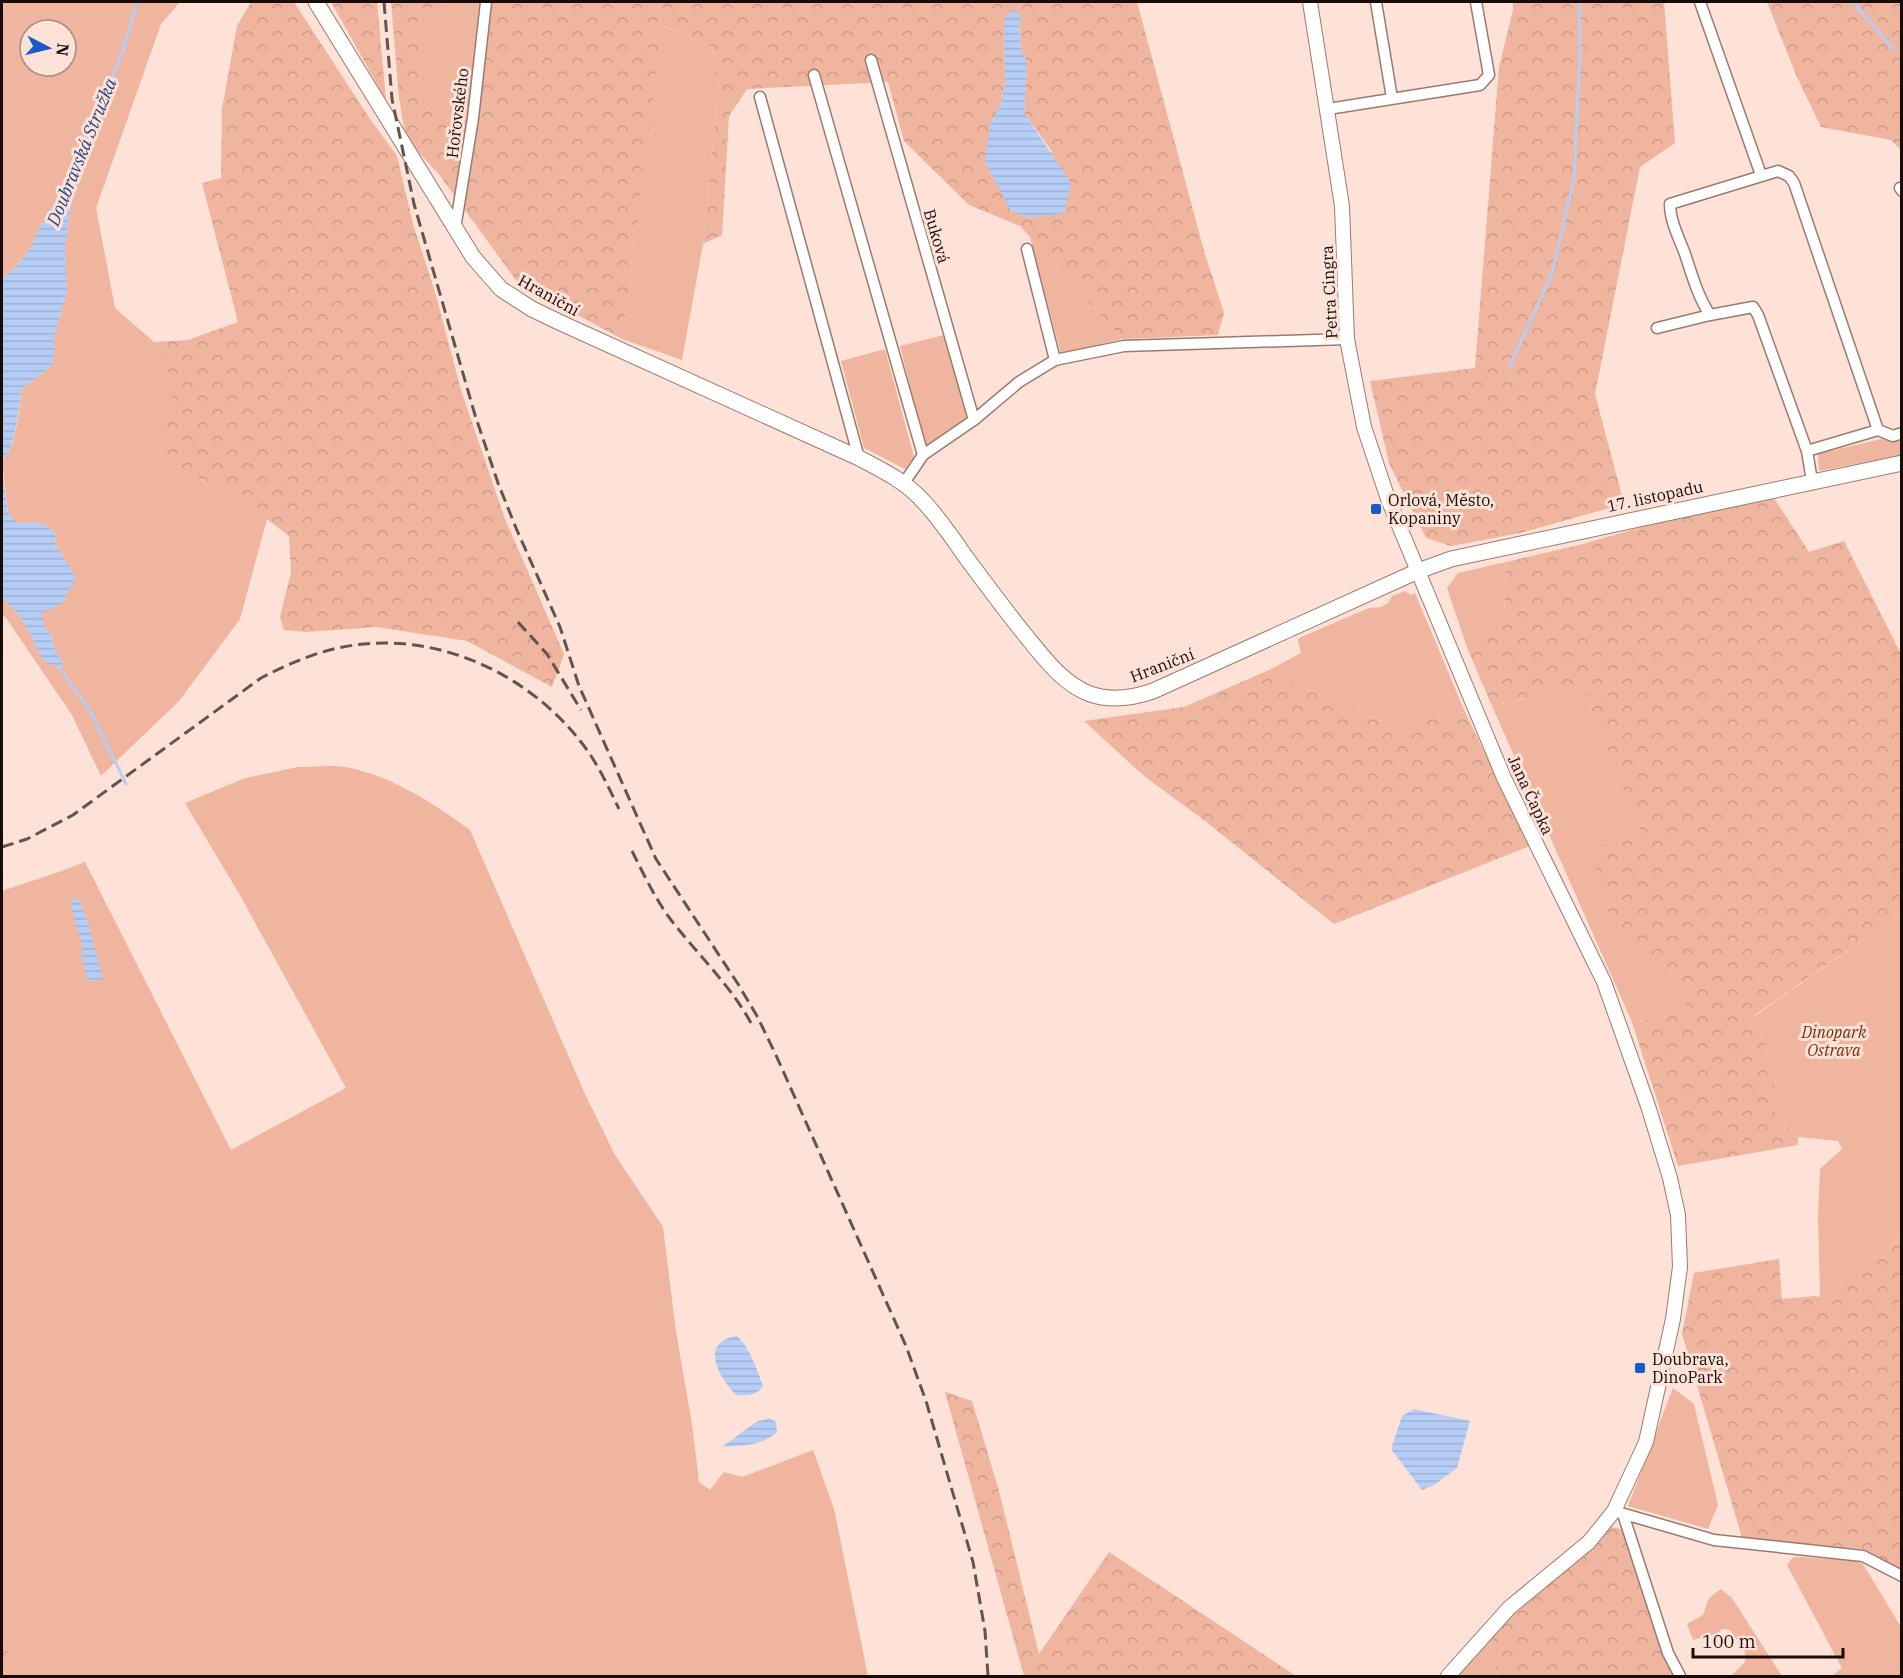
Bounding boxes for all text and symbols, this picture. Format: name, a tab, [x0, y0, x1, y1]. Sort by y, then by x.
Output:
north arrow	[18, 18, 78, 78]
text: N	[52, 42, 74, 57]
street label: Hořovského	[442, 67, 472, 159]
water label: Doubravská Stružka	[41, 74, 122, 230]
street label: Buková	[920, 207, 954, 266]
street label: Petra Cingra	[1317, 244, 1341, 339]
street label: Hraniční	[515, 270, 583, 320]
street label: 17. listopadu	[1605, 476, 1705, 516]
place label: Orlová, Město, Kopaniny	[1388, 490, 1494, 528]
marker: Orlová, Město, Kopaniny	[1369, 502, 1383, 516]
street label: Hraniční	[1127, 644, 1197, 686]
street label: Jana Čapka	[1504, 752, 1559, 838]
park label: Dinopark Ostrava	[1800, 1022, 1867, 1060]
place label: Doubrava, DinoPark	[1652, 1349, 1729, 1387]
marker: Doubrava, DinoPark	[1633, 1361, 1647, 1375]
scale bar	[1693, 1621, 1843, 1659]
text: 100 m	[1702, 1630, 1756, 1653]

